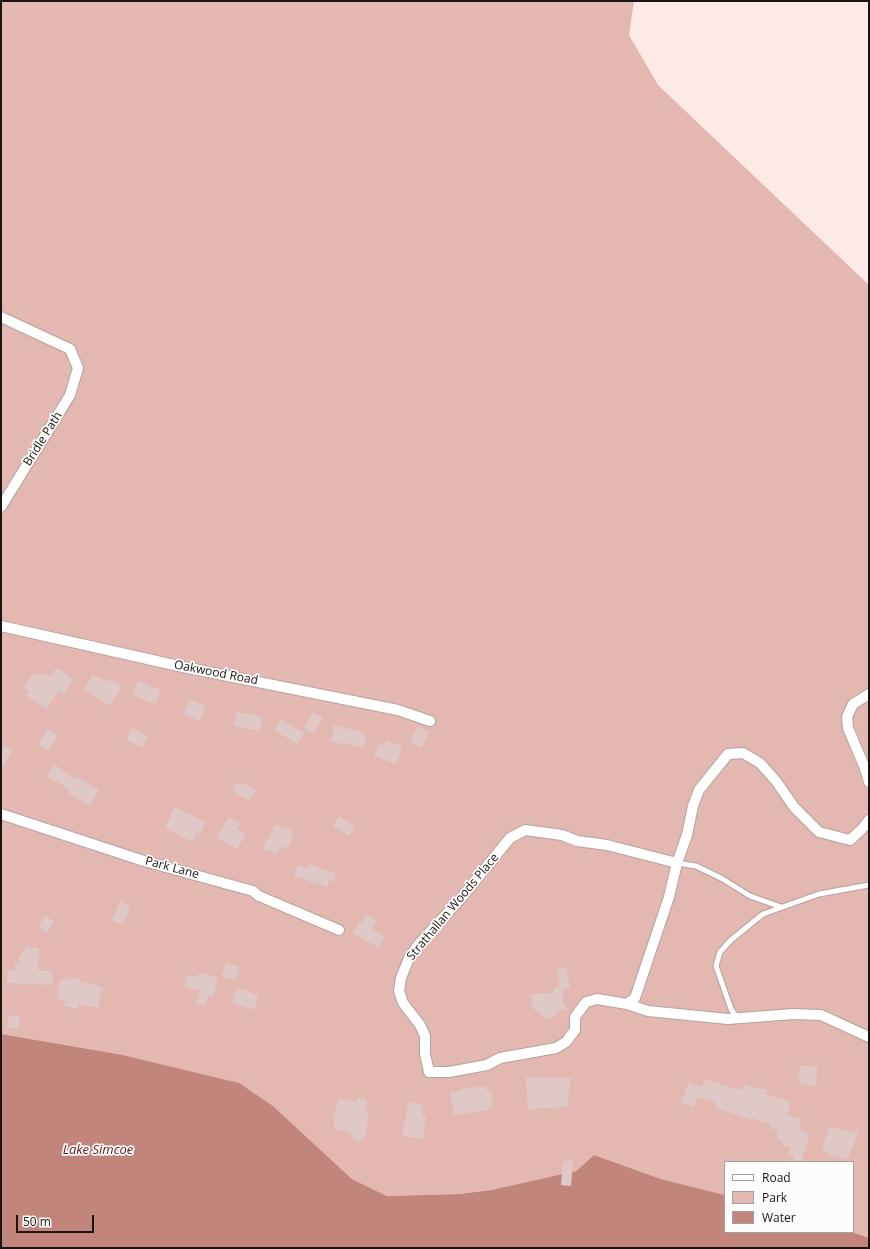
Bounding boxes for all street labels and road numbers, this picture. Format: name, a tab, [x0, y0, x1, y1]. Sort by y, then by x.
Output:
street label: Bridle Path	[21, 409, 65, 469]
street label: Oakwood Road	[173, 658, 259, 688]
street label: Strathallan Woods Place	[404, 851, 502, 963]
street label: Park Lane	[143, 854, 201, 882]

